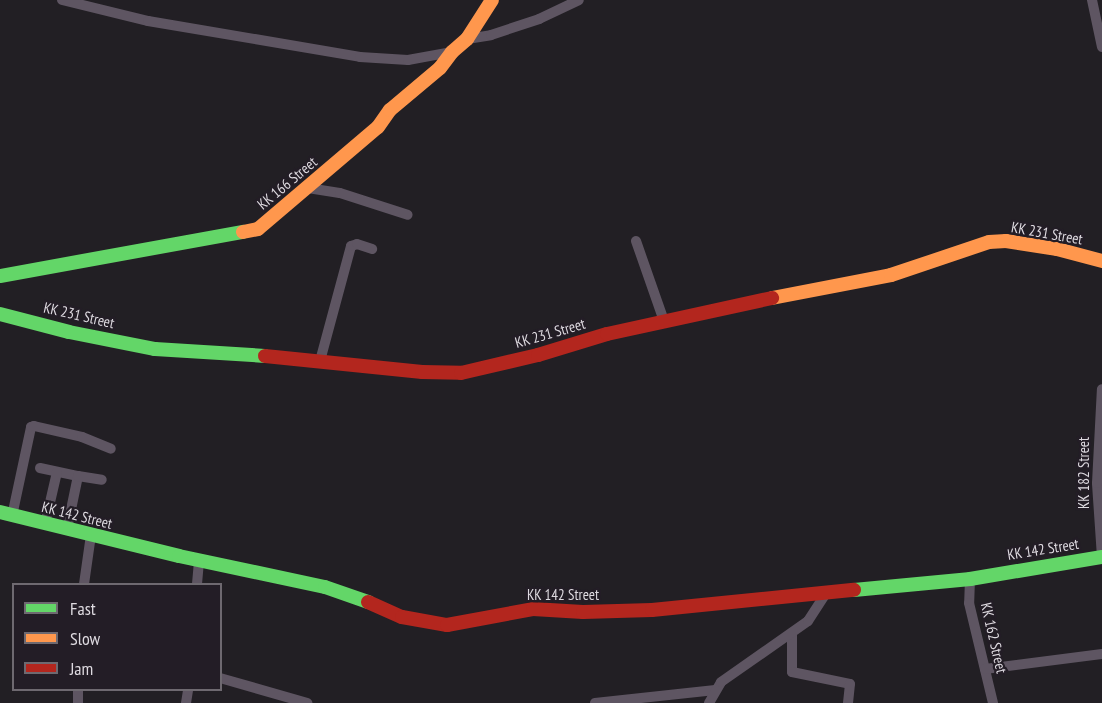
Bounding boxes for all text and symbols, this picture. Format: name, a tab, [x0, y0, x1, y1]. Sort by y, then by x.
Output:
street label: KK 166 Street	[253, 153, 321, 213]
street label: KK 231 Street	[1010, 218, 1084, 248]
street label: KK 231 Street	[42, 298, 116, 332]
street label: KK 231 Street	[513, 314, 587, 352]
street label: KK 182 Street	[1075, 437, 1093, 509]
street label: KK 142 Street	[40, 498, 114, 532]
street label: KK 142 Street	[1006, 534, 1080, 564]
legend	[12, 583, 222, 691]
street label: KK 142 Street	[527, 586, 599, 604]
text: Fast	[70, 597, 96, 620]
street label: KK 162 Street	[977, 601, 1011, 675]
text: Slow	[70, 627, 100, 650]
text: Jam	[70, 657, 93, 680]

